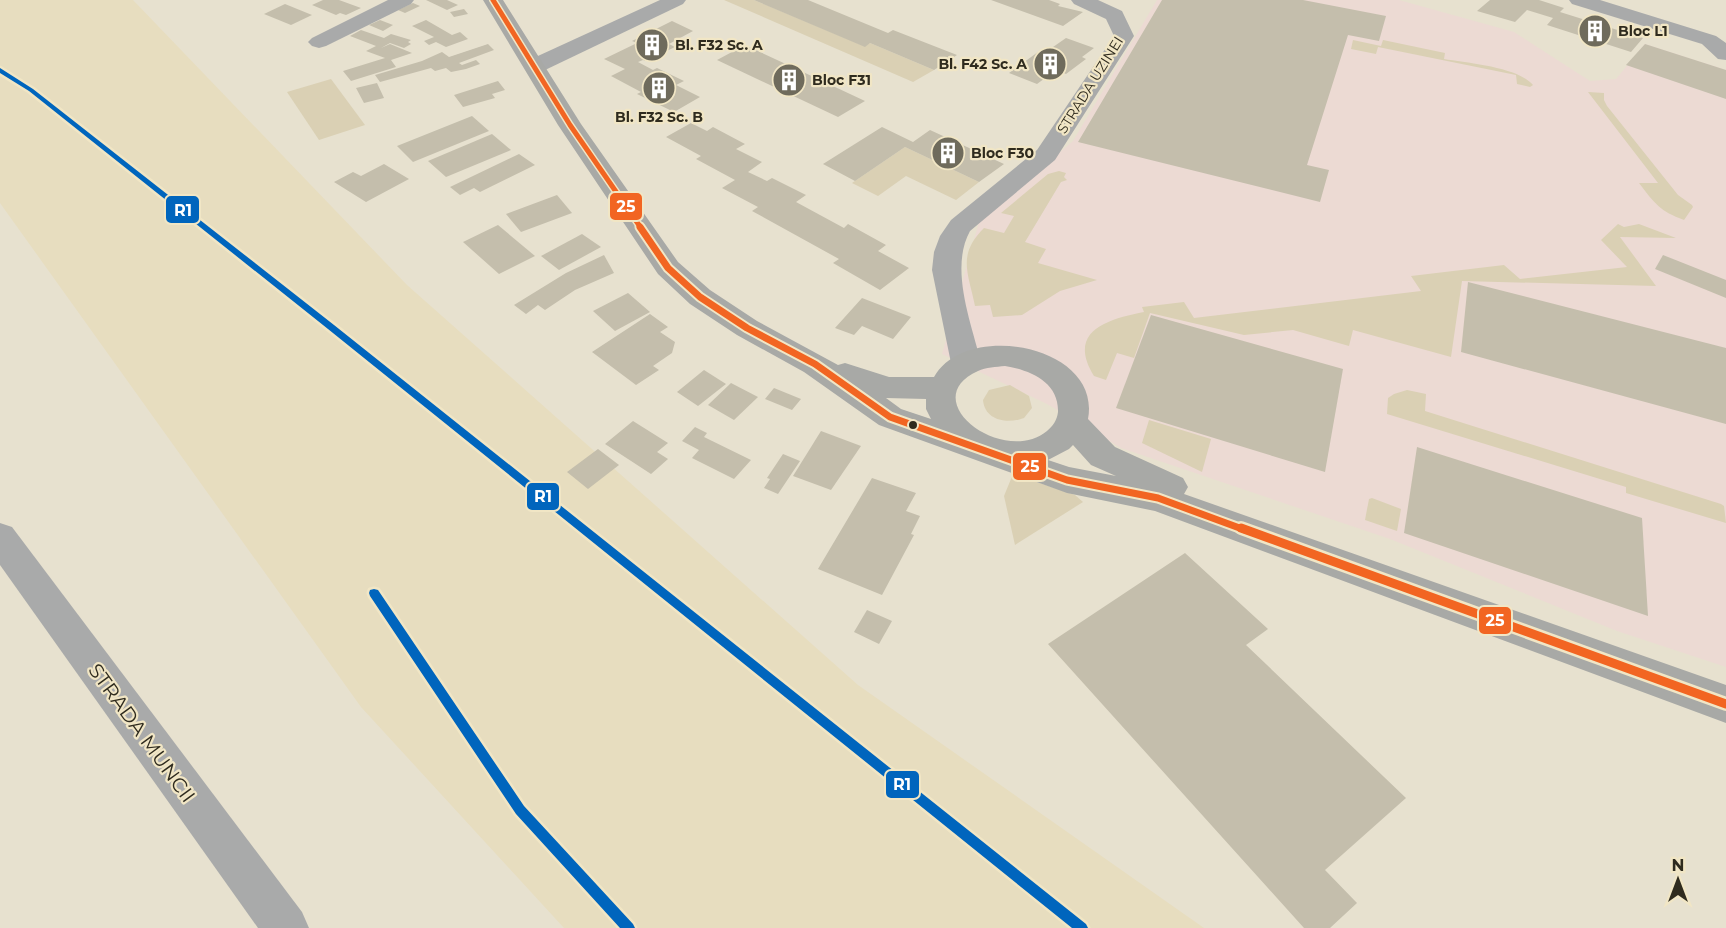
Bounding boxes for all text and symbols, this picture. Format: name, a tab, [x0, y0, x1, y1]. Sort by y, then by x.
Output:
building icon: Bloc L1	[1577, 13, 1613, 49]
place label: Bloc L1	[1618, 22, 1668, 40]
building icon: Bl. F32 Sc. A	[634, 27, 670, 63]
street label: STRADA UZINEI	[1053, 33, 1127, 137]
place label: Bl. F32 Sc. A	[675, 36, 763, 54]
building icon: Bl. F42 Sc. A	[1032, 46, 1068, 82]
place label: Bl. F42 Sc. A	[938, 55, 1027, 73]
building icon: Bloc F31	[771, 62, 807, 98]
building icon: Bl. F32 Sc. B	[641, 70, 677, 106]
place label: Bloc F31	[812, 71, 871, 89]
place label: Bl. F32 Sc. B	[615, 108, 703, 126]
building icon: Bloc F30	[930, 135, 966, 171]
place label: Bloc F30	[971, 144, 1034, 162]
line badge: 25	[609, 192, 643, 221]
line badge: R1	[165, 195, 200, 224]
text: 25	[617, 197, 636, 216]
text: R1	[174, 201, 192, 220]
unlabelled marker	[907, 419, 919, 431]
line badge: 25	[1012, 452, 1047, 481]
text: 25	[1021, 457, 1040, 476]
line badge: R1	[526, 482, 560, 511]
text: R1	[534, 487, 552, 506]
line badge: 25	[1478, 606, 1512, 635]
text: 25	[1486, 611, 1505, 630]
street label: STRADA MUNCII	[84, 659, 200, 807]
line badge: R1	[885, 770, 920, 799]
text: R1	[893, 775, 911, 794]
north arrow	[1648, 850, 1708, 910]
text: N	[1672, 856, 1684, 875]

